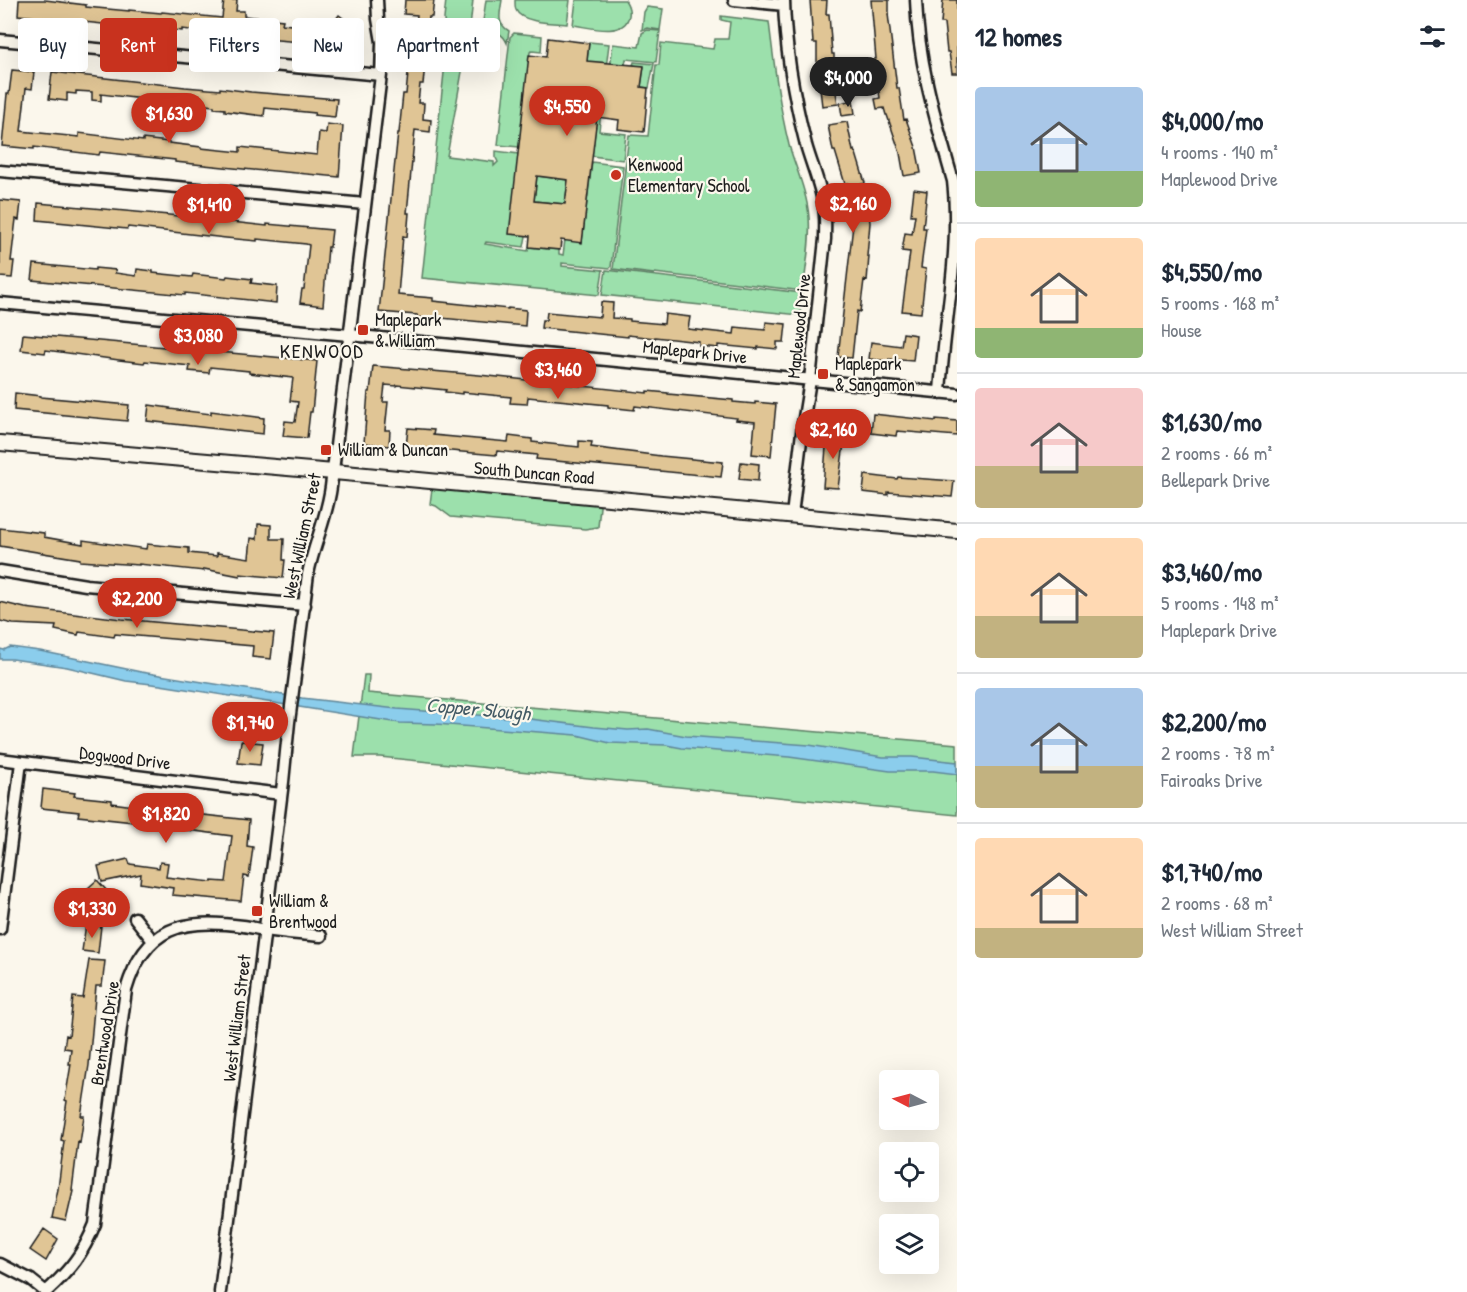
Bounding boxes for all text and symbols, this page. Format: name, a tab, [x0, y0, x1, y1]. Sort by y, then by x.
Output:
chip: Buy	[18, 18, 88, 72]
chip: Rent	[100, 18, 177, 72]
chip: Filters	[189, 18, 280, 72]
chip: New	[292, 18, 364, 72]
chip: Apartment	[376, 18, 500, 72]
text: 12 homes	[975, 19, 1062, 54]
icon: filters	[1416, 20, 1449, 53]
pin: $4,000	[799, 57, 897, 108]
text: $4,000	[824, 63, 872, 90]
pin: $4,550	[518, 86, 616, 137]
text: $4,550	[543, 92, 591, 119]
pin: $1,630	[120, 93, 218, 144]
text: $1,630	[145, 99, 193, 126]
text: $4,000/mo	[1161, 103, 1263, 138]
icon: home	[1023, 111, 1095, 183]
text: 4 rooms · 140 m²	[1161, 138, 1278, 165]
place label: Kenwood Elementary School	[628, 152, 750, 198]
text: Maplewood Drive	[1161, 165, 1278, 192]
marker: Kenwood Elementary School	[609, 168, 623, 182]
pin: $2,160	[804, 183, 902, 234]
pin: $1,410	[160, 184, 258, 235]
text: $2,160	[829, 189, 877, 216]
text: $1,410	[186, 190, 232, 217]
text: $4,550/mo	[1161, 254, 1262, 289]
icon: home	[1023, 262, 1095, 334]
street label: Maplewood Drive	[781, 272, 816, 380]
text: 5 rooms · 168 m²	[1161, 289, 1279, 316]
place label: Maplepark & William	[375, 307, 442, 353]
pin: $3,080	[149, 315, 247, 366]
text: House	[1161, 316, 1202, 343]
text: $3,080	[173, 321, 223, 348]
marker: Maplepark & William	[356, 323, 370, 337]
street label: Maplepark Drive	[642, 334, 748, 369]
district label: KENWOOD	[280, 337, 364, 364]
pin: $3,460	[509, 349, 607, 400]
place label: Maplepark & Sangamon	[835, 351, 915, 397]
text: $3,460	[534, 355, 582, 382]
marker: Maplepark & Sangamon	[816, 367, 830, 381]
text: $1,630/mo	[1161, 404, 1262, 439]
pin: $2,160	[784, 409, 882, 460]
icon: home	[1023, 412, 1095, 484]
text: $2,160	[809, 415, 857, 442]
place label: William & Duncan	[338, 437, 448, 462]
text: 2 rooms · 66 m²	[1161, 439, 1272, 466]
marker: William & Duncan	[319, 443, 333, 457]
street label: South Duncan Road	[473, 455, 595, 490]
text: Bellepark Drive	[1161, 466, 1270, 493]
street label: West William Street	[276, 470, 327, 601]
text: $3,460/mo	[1161, 554, 1262, 589]
icon: home	[1023, 562, 1095, 634]
pin: $2,200	[88, 578, 186, 629]
text: $2,200	[112, 584, 162, 611]
text: 5 rooms · 148 m²	[1161, 589, 1279, 616]
text: Maplepark Drive	[1161, 616, 1277, 643]
water label: Copper Slough	[425, 691, 533, 728]
pin: $1,740	[201, 702, 299, 753]
text: $2,200/mo	[1161, 704, 1266, 739]
text: $1,740	[226, 708, 274, 735]
icon: home	[1023, 712, 1095, 784]
text: 2 rooms · 78 m²	[1161, 739, 1275, 766]
street label: Dogwood Drive	[78, 740, 172, 775]
text: Fairoaks Drive	[1161, 766, 1263, 793]
pin: $1,820	[117, 793, 215, 844]
text: $1,820	[142, 799, 190, 826]
text: $1,740/mo	[1161, 854, 1262, 889]
icon: home	[1023, 862, 1095, 934]
pin: $1,330	[43, 888, 141, 939]
place label: William & Brentwood	[269, 888, 336, 934]
text: 2 rooms · 68 m²	[1161, 889, 1273, 916]
text: $1,330	[68, 894, 116, 921]
marker: William & Brentwood	[250, 904, 264, 918]
text: West William Street	[1161, 916, 1303, 943]
street label: West William Street	[216, 952, 257, 1083]
street label: Brentwood Drive	[84, 979, 125, 1087]
north arrow	[879, 1070, 939, 1130]
map controls	[879, 1070, 939, 1274]
button: locate	[879, 1142, 939, 1202]
button: layers	[879, 1214, 939, 1274]

